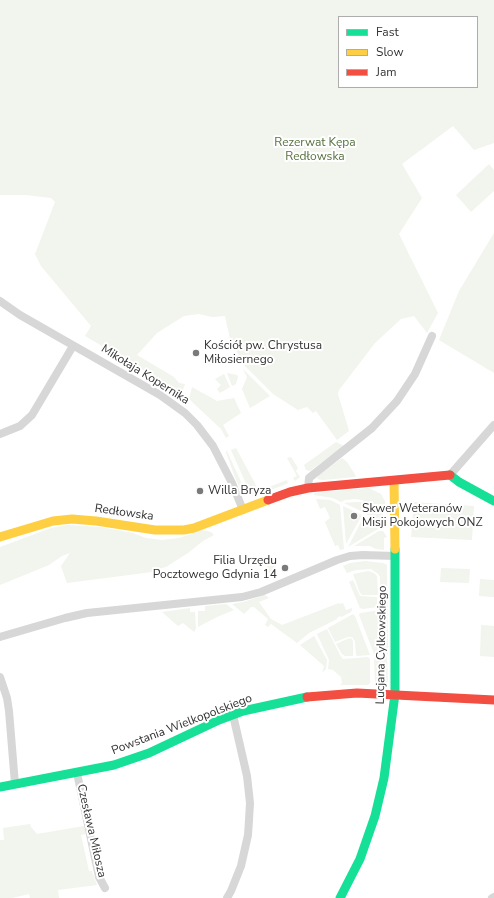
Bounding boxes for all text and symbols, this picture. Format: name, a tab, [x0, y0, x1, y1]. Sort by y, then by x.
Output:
legend	[338, 16, 478, 88]
text: Fast	[376, 24, 399, 40]
text: Slow	[376, 44, 404, 60]
text: Jam	[376, 64, 397, 80]
park label: Rezerwat Kępa Redłowska	[274, 136, 356, 164]
place label: Kościół pw. Chrystusa Miłosiernego	[204, 339, 322, 367]
street label: Mikołaja Kopernika	[98, 342, 192, 408]
marker: Kościół pw. Chrystusa Miłosiernego	[191, 348, 201, 358]
place label: Willa Bryza	[208, 484, 271, 498]
marker: Willa Bryza	[195, 486, 205, 496]
street label: Redłowska	[94, 502, 154, 524]
place label: Skwer Weteranów Misji Pokojowych ONZ	[362, 502, 482, 530]
marker: Skwer Weteranów Misji Pokojowych ONZ	[349, 511, 359, 521]
place label: Filia Urzędu Pocztowego Gdynia 14	[153, 554, 277, 582]
marker: Filia Urzędu Pocztowego Gdynia 14	[280, 563, 290, 573]
street label: Lucjana Cylkowskiego	[374, 586, 390, 704]
street label: Powstania Wielkopolskiego	[110, 691, 254, 759]
street label: Czesława Miłosza	[73, 783, 109, 879]

